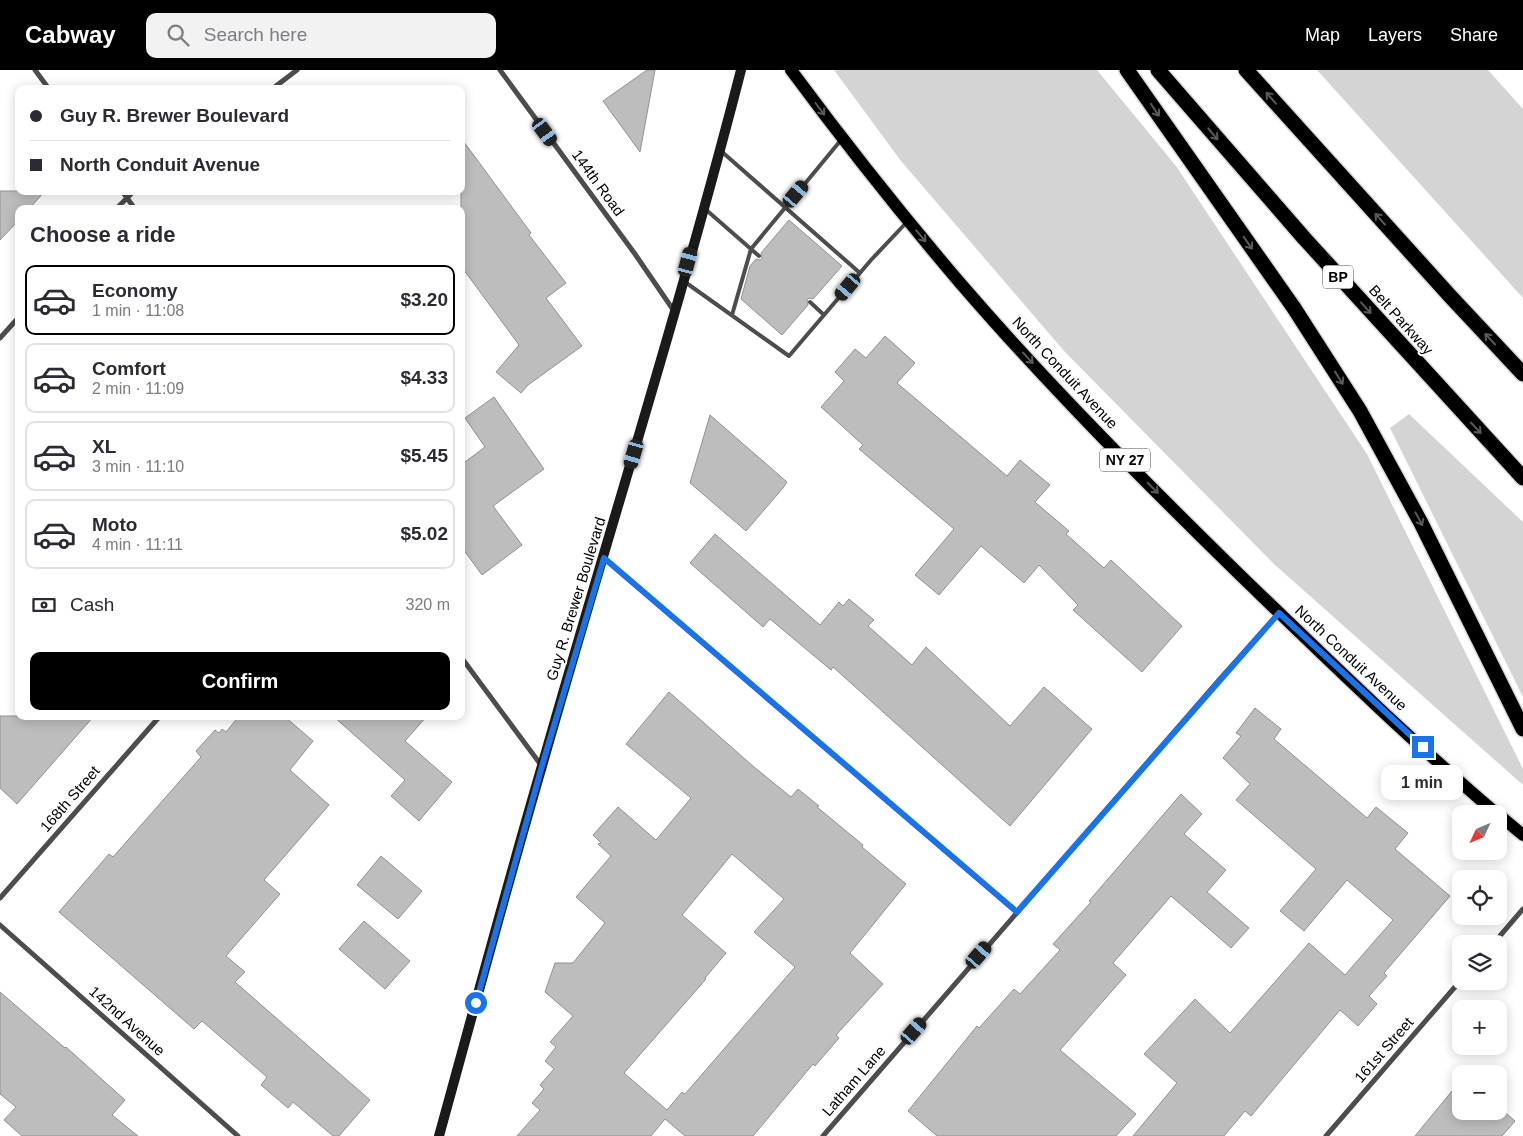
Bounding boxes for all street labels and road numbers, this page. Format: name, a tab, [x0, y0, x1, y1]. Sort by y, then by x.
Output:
street label: 144th Road	[569, 146, 628, 219]
road number: BP	[1323, 266, 1353, 288]
street label: Belt Parkway	[1366, 281, 1437, 358]
street label: North Conduit Avenue	[1009, 313, 1122, 432]
road number: NY 27	[1100, 448, 1150, 472]
street label: Guy R. Brewer Boulevard	[543, 515, 609, 683]
street label: North Conduit Avenue	[1292, 601, 1411, 714]
street label: 168th Street	[36, 762, 103, 835]
street label: 142nd Avenue	[86, 982, 169, 1059]
street label: 161st Street	[1351, 1013, 1417, 1086]
street label: Latham Lane	[818, 1042, 889, 1119]

